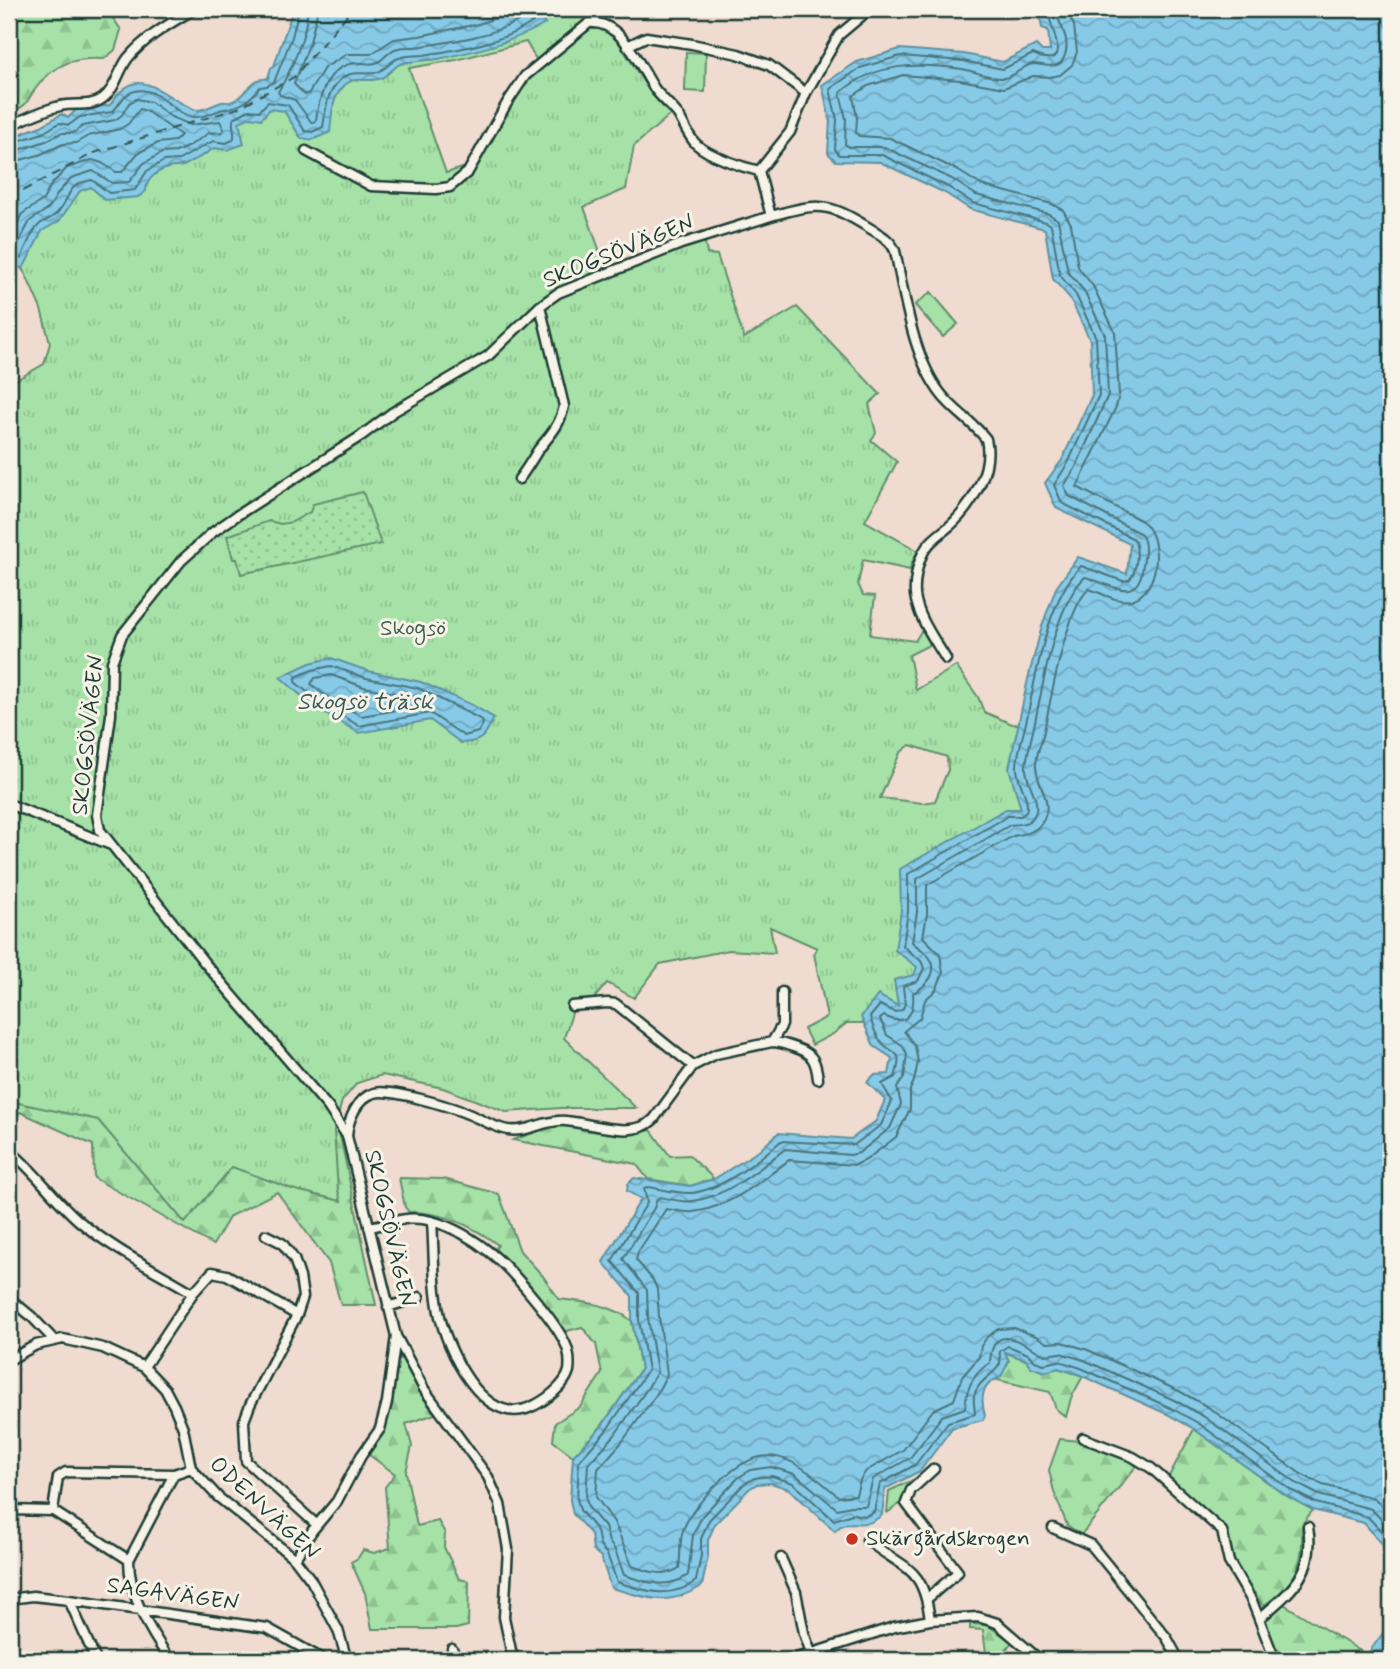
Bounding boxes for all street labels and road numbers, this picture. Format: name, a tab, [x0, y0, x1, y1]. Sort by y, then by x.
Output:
street label: SKOGSÖVÄGEN	[539, 208, 699, 296]
street label: SKOGSÖVÄGEN	[66, 653, 112, 817]
street label: SKOGSÖVÄGEN	[356, 1147, 422, 1311]
street label: ODENVÄGEN	[202, 1450, 326, 1568]
street label: SAGAVÄGEN	[105, 1571, 241, 1619]

